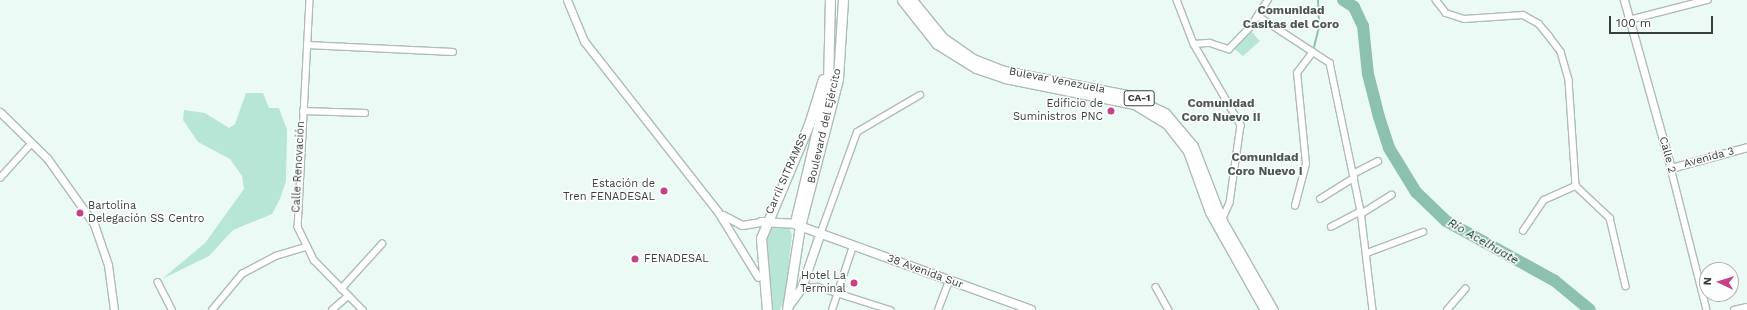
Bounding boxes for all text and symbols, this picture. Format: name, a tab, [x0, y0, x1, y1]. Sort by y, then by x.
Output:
district label: Comunidad Casitas del Coro	[1243, 4, 1339, 32]
scale bar	[1611, 8, 1715, 34]
text: 100 m	[1616, 16, 1651, 30]
street label: Bulevar Venezuela	[1007, 65, 1107, 97]
street label: Boulevard del Ejército	[805, 67, 845, 185]
road number: CA-1	[1123, 90, 1155, 106]
district label: Comunidad Coro Nuevo II	[1182, 97, 1260, 125]
place label: Edificio de Suministros PNC	[1013, 98, 1103, 124]
marker: Edificio de Suministros PNC	[1106, 106, 1116, 116]
street label: Calle Renovación	[290, 121, 308, 213]
street label: Carril SITRAMSS	[763, 131, 811, 217]
street label: Calle 2	[1656, 135, 1678, 175]
street label: Avenida 3	[1682, 145, 1736, 171]
district label: Comunidad Coro Nuevo I	[1227, 151, 1303, 179]
place label: Estación de Tren FENADESAL	[563, 178, 655, 204]
marker: Estación de Tren FENADESAL	[658, 185, 670, 197]
place label: Bartolina Delegación SS Centro	[88, 200, 204, 226]
marker: Bartolina Delegación SS Centro	[75, 208, 85, 218]
water label: Río Acelhuate	[1445, 216, 1521, 268]
place label: FENADESAL	[644, 252, 709, 266]
street label: 38 Avenida Sur	[885, 252, 965, 292]
marker: FENADESAL	[629, 253, 641, 265]
north arrow	[1699, 262, 1739, 302]
place label: Hotel La Terminal	[800, 270, 846, 296]
text: N	[1701, 277, 1714, 286]
marker: Hotel La Terminal	[849, 278, 859, 288]

